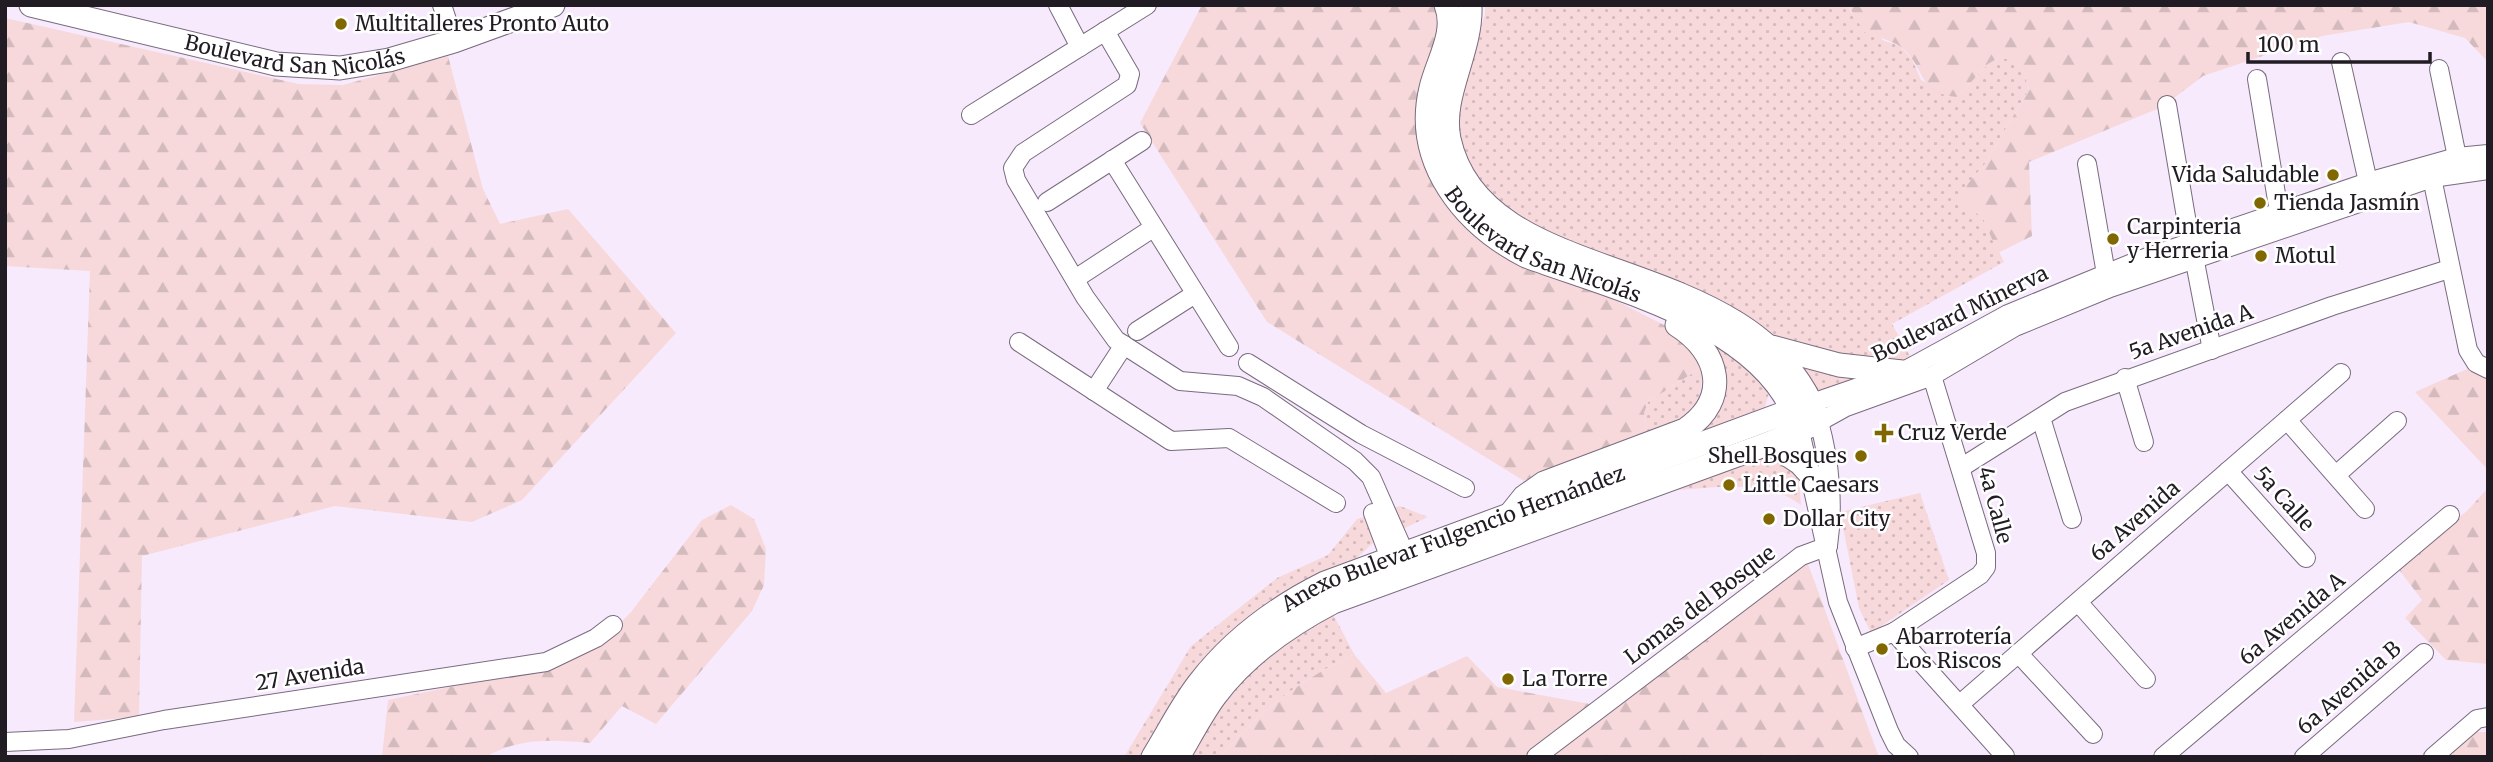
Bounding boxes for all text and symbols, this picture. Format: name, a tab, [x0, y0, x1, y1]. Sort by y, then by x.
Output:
place label: Multitalleres Pronto Auto	[355, 10, 609, 37]
marker: Multitalleres Pronto Auto	[333, 16, 349, 32]
scale bar	[2248, 21, 2430, 65]
street label: Boulevard San Nicolás	[182, 28, 408, 82]
text: 100 m	[2258, 31, 2320, 58]
place label: Vida Saludable	[2171, 161, 2319, 188]
marker: Vida Saludable	[2325, 167, 2341, 183]
street label: Boulevard San Nicolás	[1439, 181, 1645, 309]
place label: Tienda Jasmín	[2274, 189, 2420, 216]
marker: Tienda Jasmín	[2252, 195, 2268, 211]
place label: Carpinteria y Herreria	[2127, 213, 2241, 264]
marker: Carpinteria y Herreria	[2105, 231, 2121, 247]
place label: Motul	[2275, 242, 2336, 269]
marker: Motul	[2253, 248, 2269, 264]
street label: Boulevard Minerva	[1867, 259, 2052, 368]
street label: 5a Avenida A	[2125, 298, 2256, 365]
place label: Cruz Verde	[1898, 419, 2007, 446]
marker: Cruz Verde	[1876, 425, 1892, 441]
place label: Shell Bosques	[1708, 442, 1847, 469]
marker: Shell Bosques	[1853, 448, 1869, 464]
street label: Anexo Bulevar Fulgencio Hernández	[1275, 459, 1629, 618]
street label: 5a Calle	[2248, 461, 2320, 537]
street label: 4a Calle	[1972, 463, 2019, 546]
place label: Little Caesars	[1743, 471, 1879, 498]
street label: 6a Avenida	[2084, 474, 2185, 567]
marker: Little Caesars	[1721, 477, 1737, 493]
place label: Dollar City	[1783, 505, 1891, 532]
marker: Dollar City	[1761, 511, 1777, 527]
street label: Lomas del Bosque	[1619, 539, 1780, 670]
street label: 6a Avenida A	[2233, 566, 2350, 671]
place label: Abarrotería Los Riscos	[1895, 623, 2012, 674]
street label: 6a Avenida B	[2291, 635, 2406, 740]
marker: Abarrotería Los Riscos	[1874, 641, 1890, 657]
street label: 27 Avenida	[254, 653, 366, 696]
place label: La Torre	[1522, 665, 1607, 692]
marker: La Torre	[1500, 671, 1516, 687]

